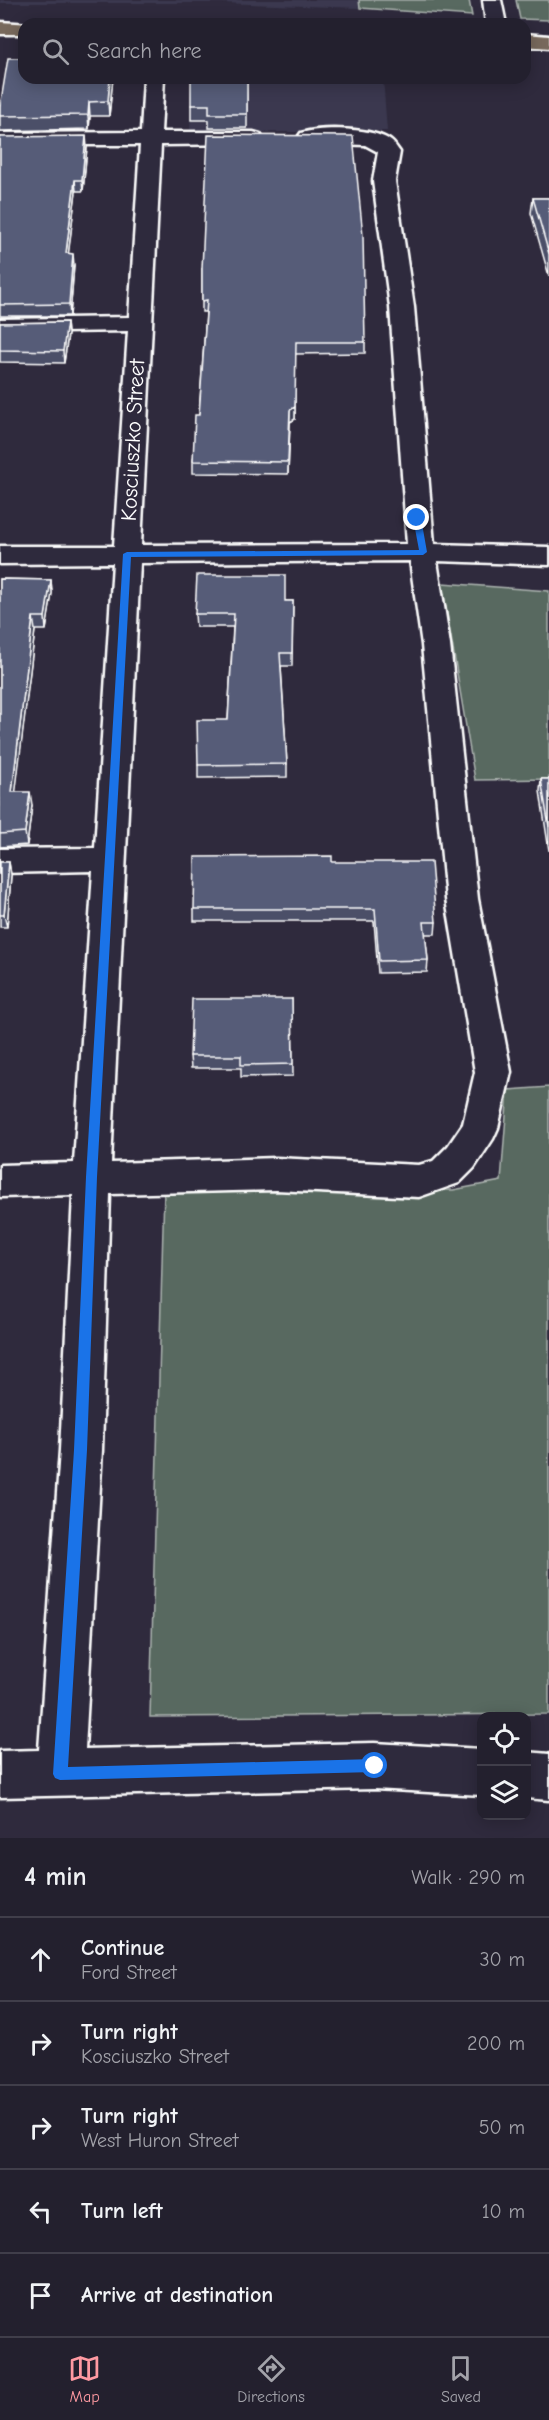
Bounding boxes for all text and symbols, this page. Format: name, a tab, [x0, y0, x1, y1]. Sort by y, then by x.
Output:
search box	[18, 18, 531, 84]
icon: search	[39, 35, 72, 68]
text: Search here	[87, 38, 202, 64]
street label: Kosciuszko Street	[116, 357, 150, 522]
route end	[403, 504, 429, 530]
map controls	[477, 1712, 531, 1820]
button: locate	[477, 1712, 531, 1766]
route start	[361, 1752, 387, 1778]
button: layers	[477, 1766, 531, 1820]
text: 4 min	[24, 1862, 87, 1892]
text: Walk · 290 m	[411, 1866, 525, 1889]
text: Continue	[81, 1935, 164, 1961]
icon: ahead	[24, 1943, 57, 1976]
text: 30 m	[479, 1948, 525, 1971]
text: Ford Street	[81, 1961, 177, 1984]
text: Turn right	[81, 2019, 178, 2045]
icon: right	[24, 2027, 57, 2060]
text: 200 m	[467, 2032, 525, 2055]
text: Kosciuszko Street	[81, 2045, 229, 2068]
text: Turn right	[81, 2103, 178, 2129]
icon: right	[24, 2111, 57, 2144]
text: 50 m	[479, 2116, 525, 2139]
text: West Huron Street	[81, 2129, 238, 2152]
icon: left	[24, 2195, 57, 2228]
text: Turn left	[81, 2198, 163, 2224]
text: 10 m	[482, 2200, 525, 2223]
icon: arrive	[24, 2279, 57, 2312]
text: Arrive at destination	[81, 2282, 273, 2308]
tab: Map	[68, 2352, 101, 2406]
tab: Directions	[237, 2352, 305, 2406]
tab: Saved	[441, 2352, 481, 2406]

